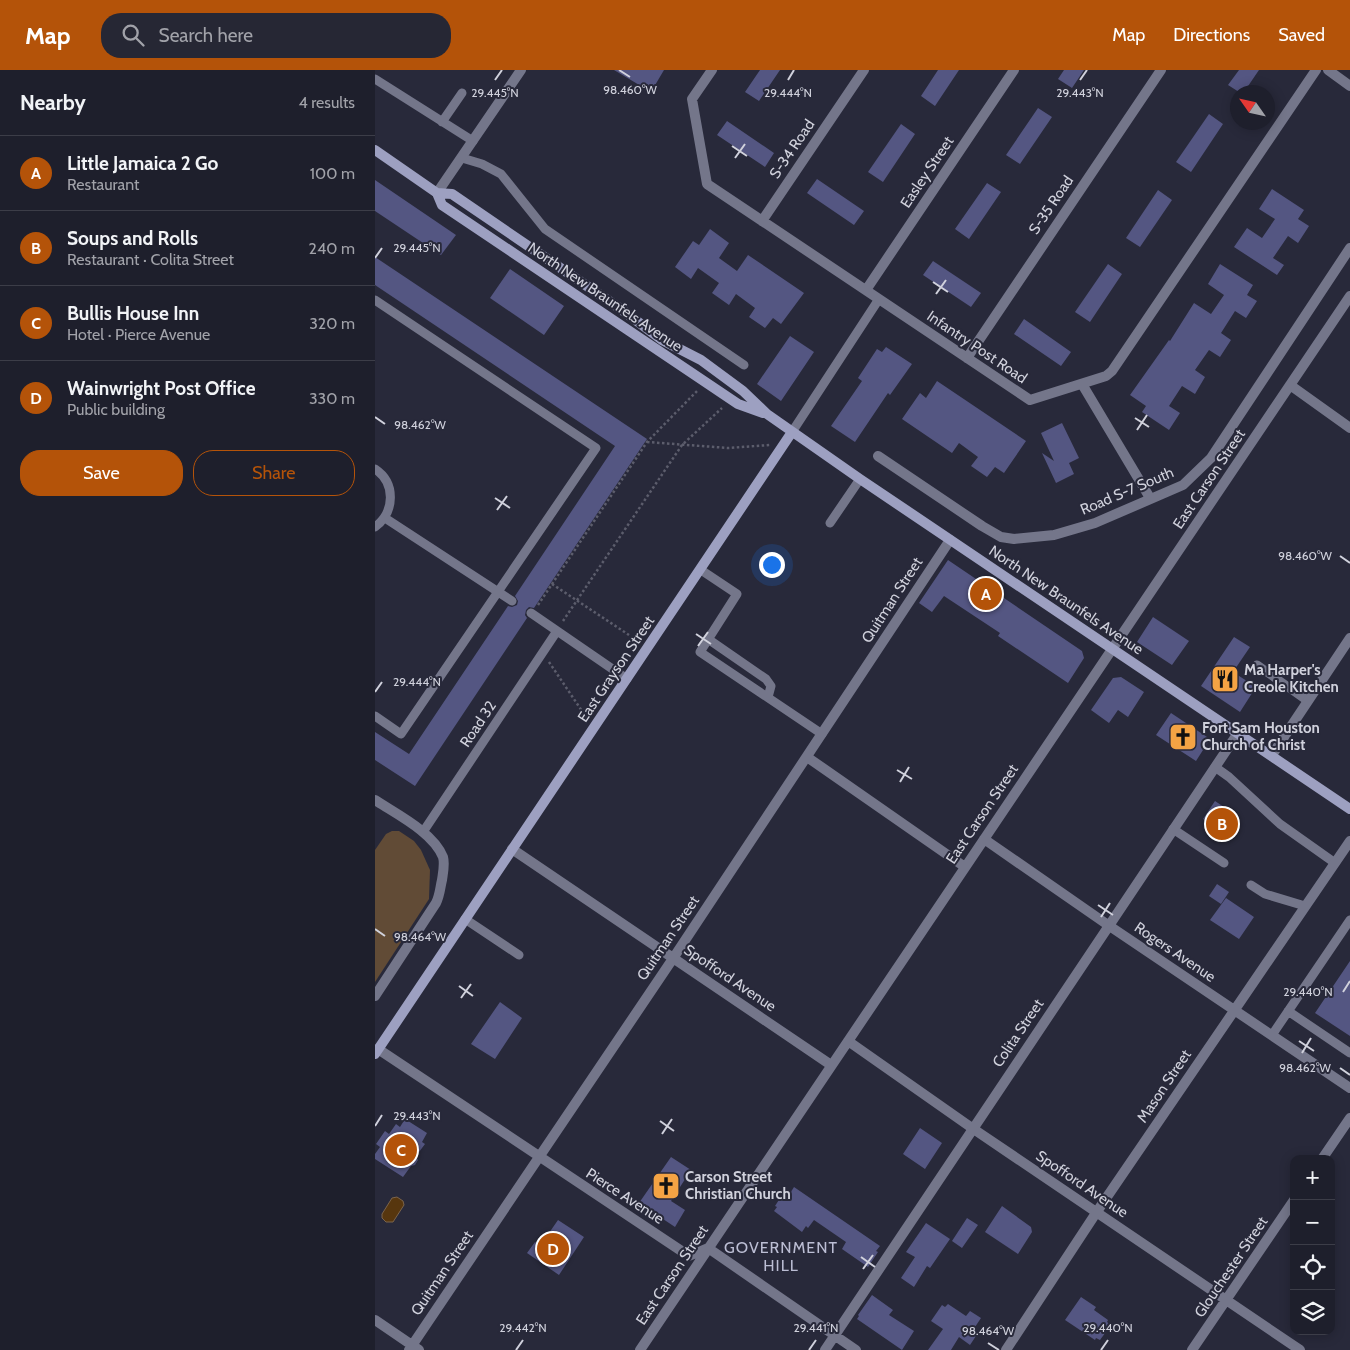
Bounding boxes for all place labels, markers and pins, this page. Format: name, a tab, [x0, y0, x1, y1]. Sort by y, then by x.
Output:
pin: A	[970, 575, 1002, 613]
place label: Ma Harper's Creole Kitchen	[1244, 661, 1339, 696]
restaurant icon: Ma Harper's Creole Kitchen	[1210, 664, 1240, 694]
place label: Fort Sam Houston Church of Christ	[1202, 719, 1320, 754]
church icon: Fort Sam Houston Church of Christ	[1168, 722, 1198, 752]
pin: B	[1206, 805, 1238, 843]
pin: C	[385, 1131, 417, 1169]
place label: Carson Street Christian Church	[685, 1168, 791, 1203]
church icon: Carson Street Christian Church	[651, 1171, 681, 1201]
pin: D	[537, 1230, 569, 1268]

